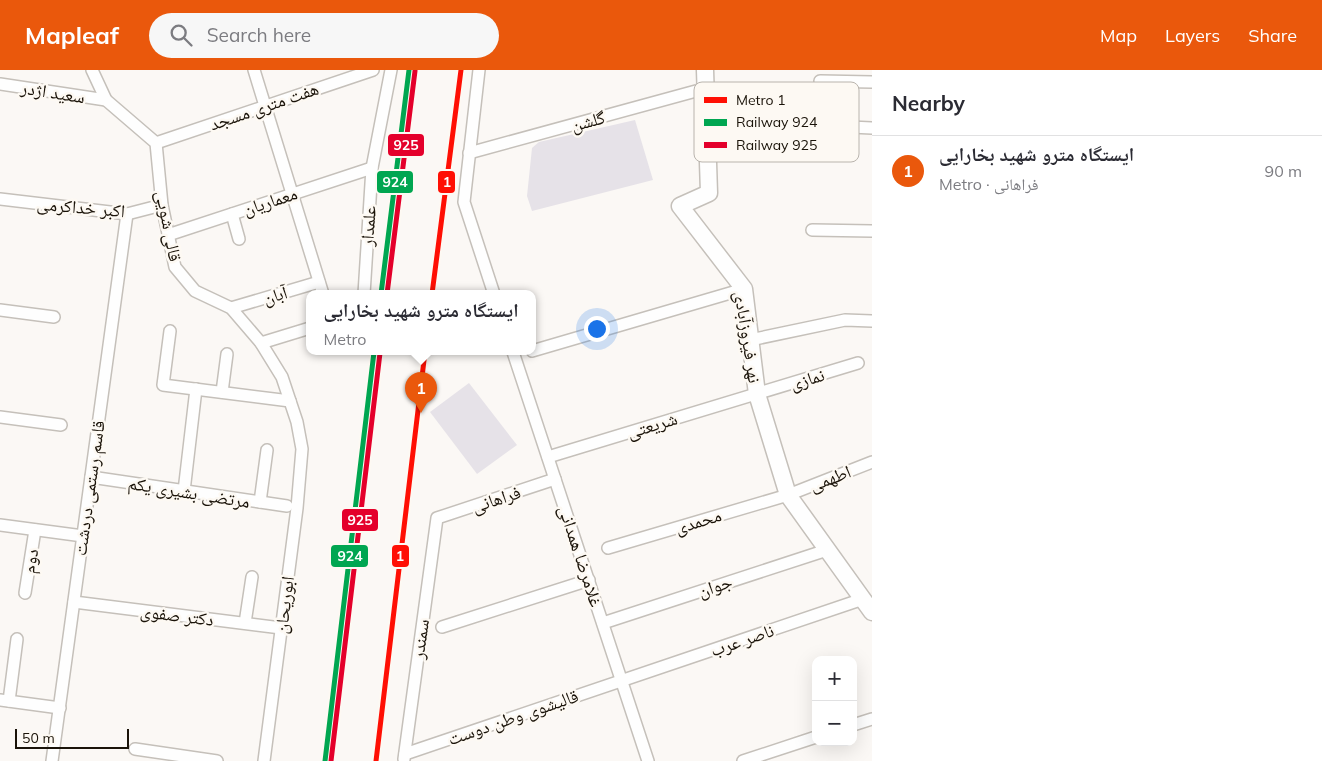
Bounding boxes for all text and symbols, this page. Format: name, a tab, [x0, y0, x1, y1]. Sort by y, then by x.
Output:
search box	[149, 13, 499, 58]
text: Mapleaf	[25, 20, 119, 50]
icon: search	[167, 21, 195, 49]
text: Search here	[207, 23, 311, 47]
text: Map	[1100, 24, 1137, 47]
text: Layers	[1165, 24, 1220, 47]
text: Share	[1248, 24, 1297, 47]
street label: سعید اژدر	[18, 75, 87, 108]
street label: هفت متری مسجد	[206, 77, 322, 135]
legend	[694, 82, 859, 162]
text: Nearby	[892, 90, 965, 116]
text: Metro 1	[736, 91, 786, 109]
street label: گلشن	[568, 105, 608, 137]
text: Railway 924	[736, 113, 818, 131]
line badge: 925	[387, 133, 425, 157]
text: 925	[393, 136, 419, 154]
text: Railway 925	[736, 136, 817, 154]
text: ایستگاه مترو شهید بخارایی	[939, 142, 1134, 166]
text: 1	[903, 161, 913, 181]
text: 90 m	[1265, 161, 1302, 181]
line badge: 924	[376, 170, 414, 194]
line badge: 1	[437, 170, 456, 194]
text: 924	[382, 173, 408, 191]
text: 1	[443, 173, 451, 191]
text: Metro · فراهانی	[939, 174, 1038, 194]
street label: معماریان	[240, 181, 300, 221]
street label: قالی شویی	[151, 189, 187, 263]
street label: اکبر خداکرمی	[36, 192, 126, 222]
street label: علمدار	[355, 205, 381, 248]
street label: آبان	[260, 280, 290, 310]
street label: نهر فیروزآبادی	[729, 289, 767, 385]
popup	[306, 290, 536, 355]
text: ایستگاه مترو شهید بخارایی	[323, 298, 519, 322]
your location	[584, 316, 610, 342]
text: Metro	[323, 329, 366, 349]
street label: نمازی	[787, 363, 827, 395]
pin: 1	[405, 372, 437, 413]
street label: شریعتی	[624, 406, 680, 444]
street label: قاسم رستمی دردشت	[68, 419, 111, 557]
street label: اطهمی	[806, 460, 854, 496]
street label: مرتضی بشیری یکم	[126, 471, 252, 514]
street label: فراهانی	[469, 480, 523, 518]
street label: غلامرضا همدانی	[554, 502, 608, 610]
street label: محمدی	[672, 503, 724, 539]
line badge: 925	[341, 508, 379, 532]
text: 925	[347, 511, 373, 529]
line badge: 924	[330, 544, 369, 568]
line badge: 1	[391, 544, 410, 568]
street label: دوم	[17, 547, 44, 575]
text: 924	[337, 547, 363, 565]
text: 1	[396, 547, 404, 565]
street label: جوان	[695, 570, 735, 602]
street label: ابوریحان	[269, 575, 299, 635]
street label: دکتر صفوی	[139, 599, 215, 631]
street label: سمندر	[406, 618, 434, 661]
street label: ناصر عرب	[707, 618, 777, 662]
map controls	[812, 656, 857, 746]
button: +	[812, 656, 857, 701]
street label: قالیشوی وطن دوست	[445, 684, 581, 750]
button: −	[812, 701, 857, 746]
scale bar	[15, 726, 129, 749]
text: 50 m	[22, 729, 55, 747]

